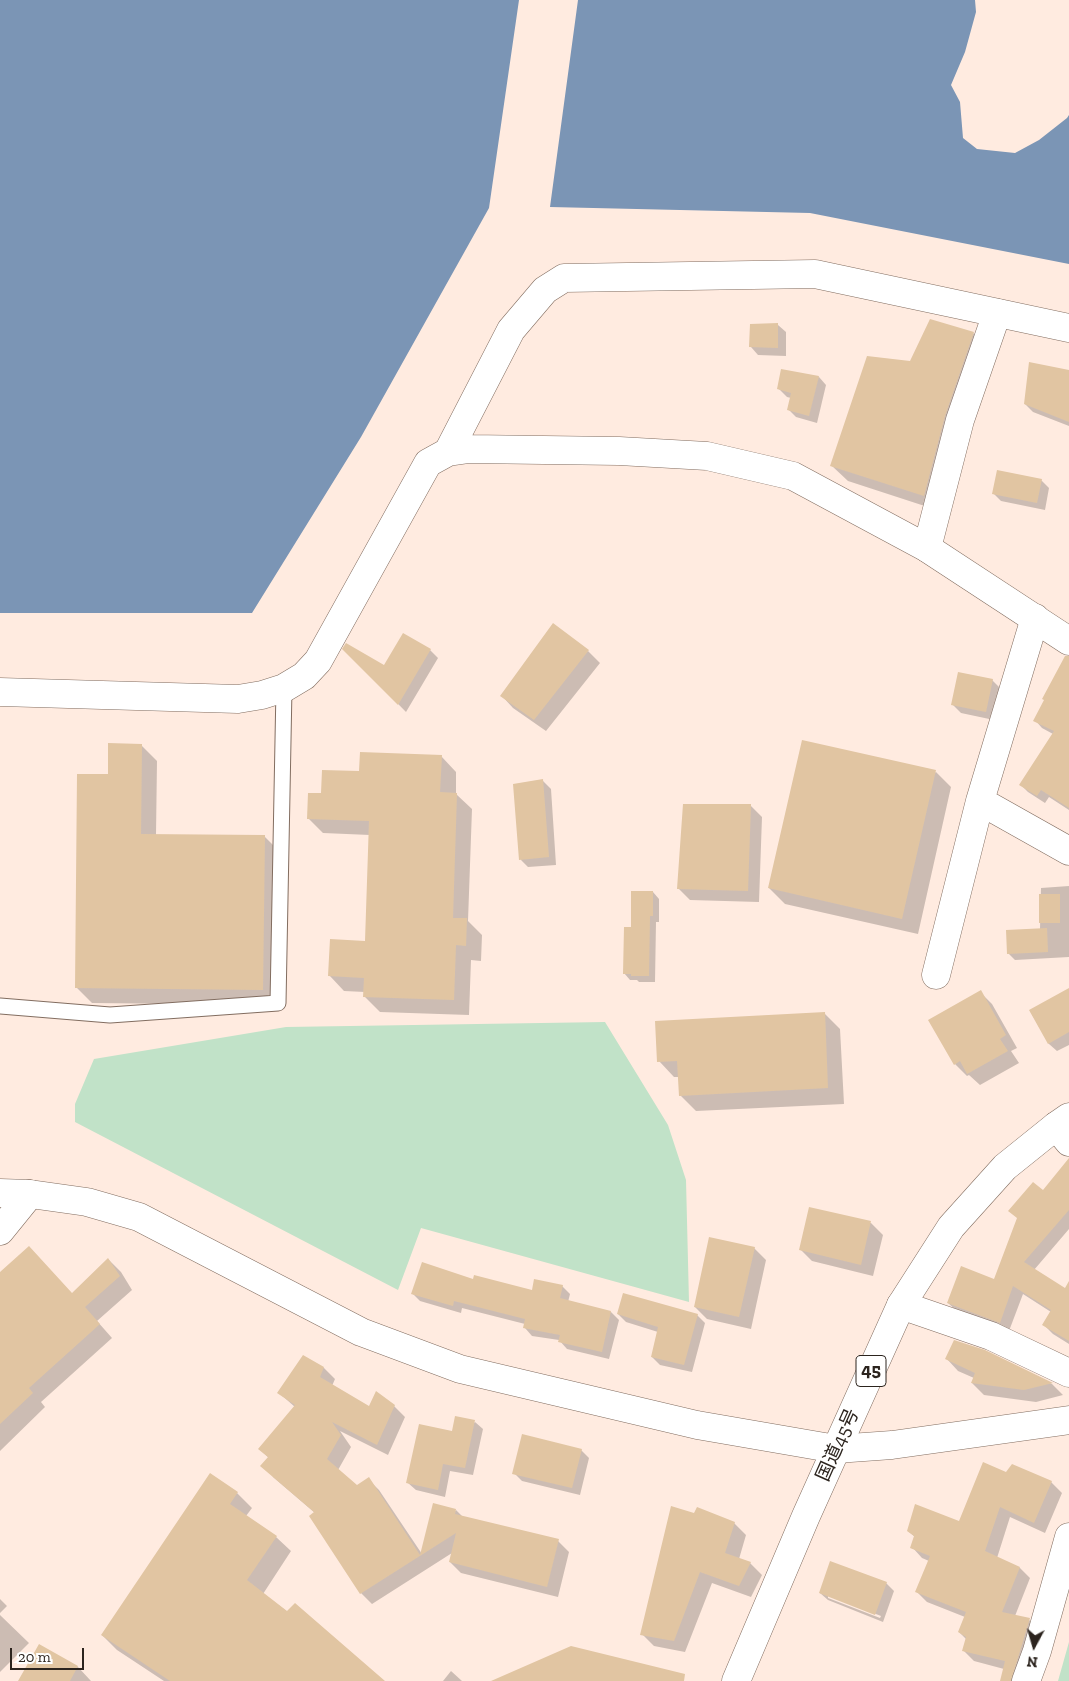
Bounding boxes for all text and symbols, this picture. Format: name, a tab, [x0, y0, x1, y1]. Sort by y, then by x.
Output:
road number: 45	[856, 1355, 886, 1386]
street label: 国道45号	[812, 1405, 864, 1485]
north arrow	[1009, 1621, 1059, 1671]
scale bar	[12, 1638, 86, 1670]
text: 20 m	[18, 1648, 51, 1666]
text: N	[1026, 1652, 1039, 1670]

